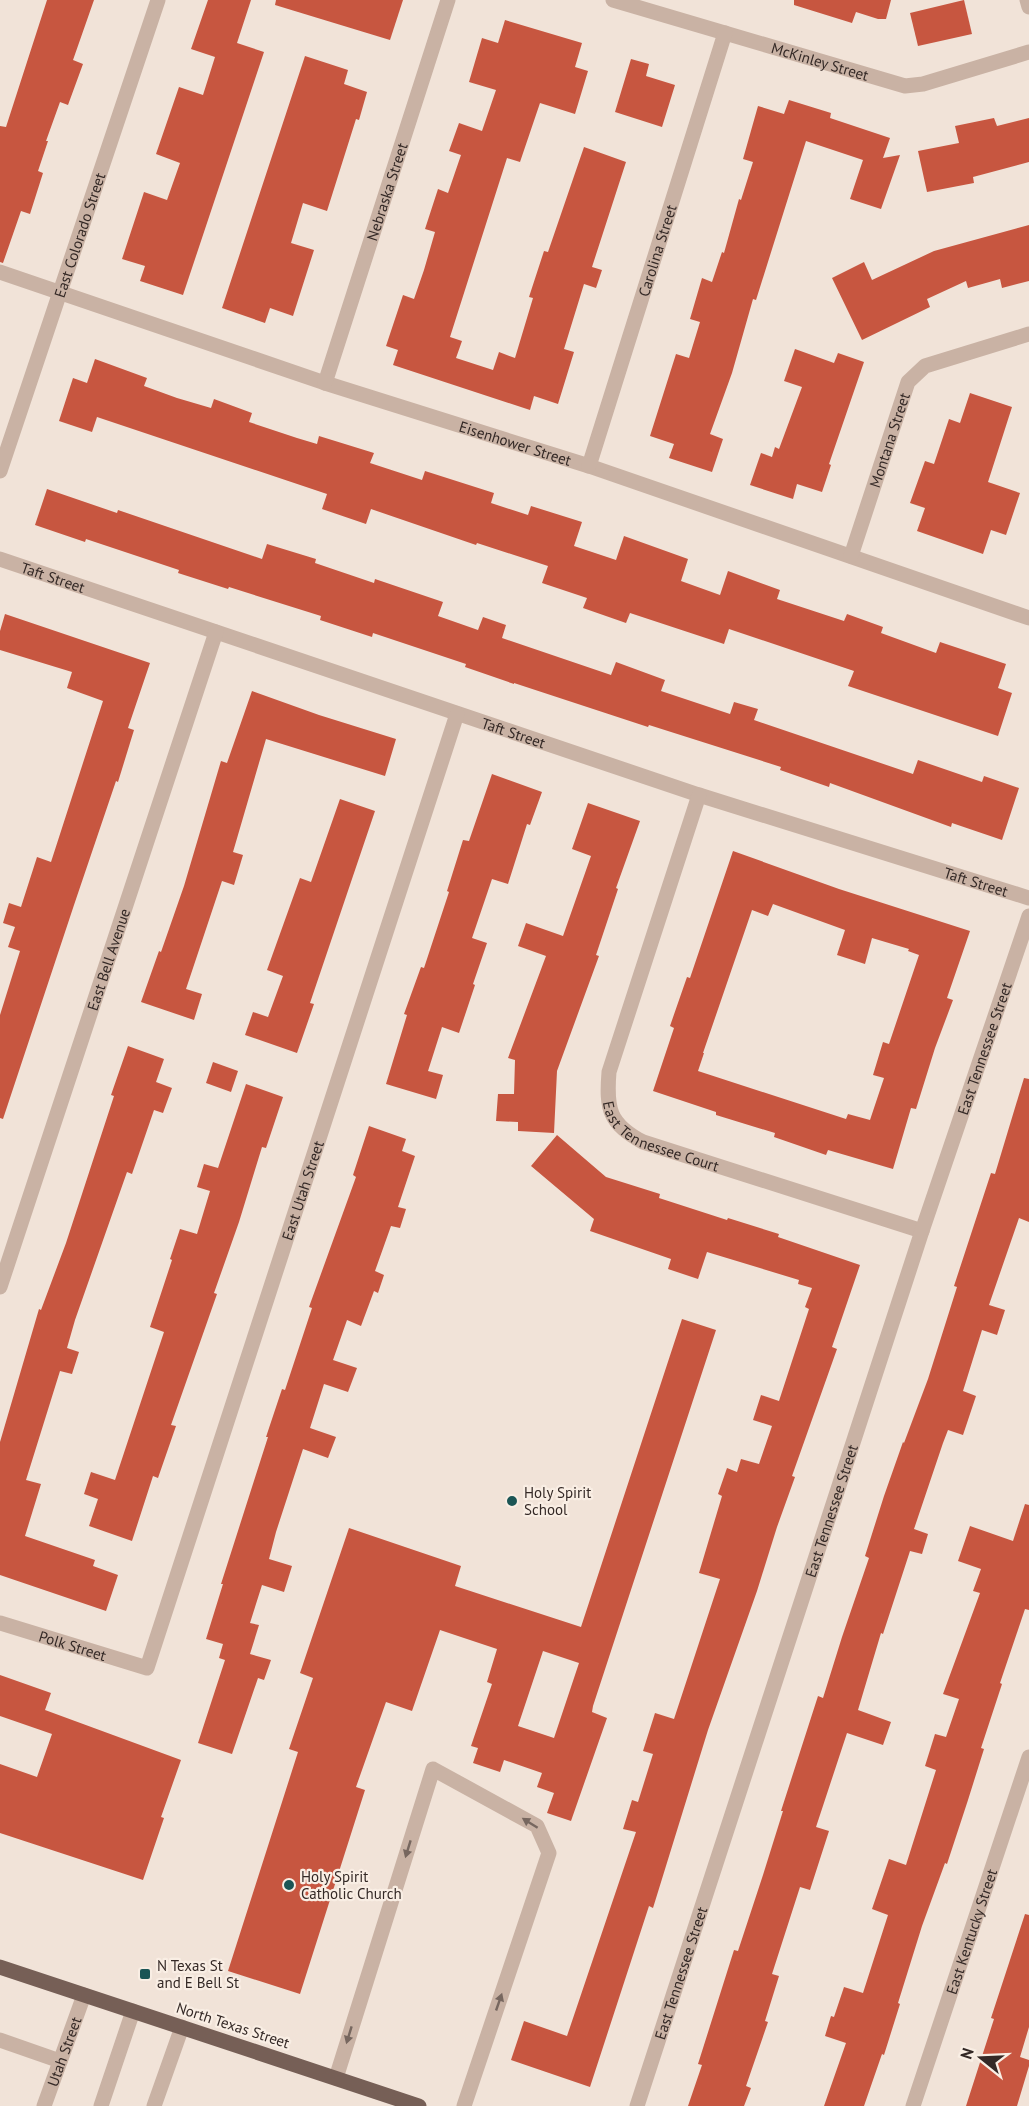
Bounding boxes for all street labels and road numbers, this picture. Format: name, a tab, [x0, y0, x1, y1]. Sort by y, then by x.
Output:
street label: McKinley Street	[769, 38, 871, 84]
street label: Nebraska Street	[362, 140, 411, 243]
street label: East Colorado Street	[49, 170, 109, 300]
street label: Carolina Street	[633, 202, 680, 299]
street label: Montana Street	[865, 390, 913, 490]
street label: Eisenhower Street	[457, 416, 574, 469]
street label: Taft Street	[19, 557, 87, 597]
street label: Taft Street	[479, 713, 548, 752]
street label: Taft Street	[942, 863, 1010, 900]
street label: East Bell Avenue	[82, 906, 134, 1013]
street label: East Tennessee Street	[953, 980, 1015, 1117]
street label: East Tennessee Court	[599, 1099, 721, 1175]
street label: East Utah Street	[277, 1138, 327, 1243]
street label: East Tennessee Street	[800, 1442, 861, 1580]
street label: Polk Street	[37, 1626, 109, 1664]
street label: East Kentucky Street	[941, 1866, 1001, 1997]
street label: East Tennessee Street	[650, 1904, 711, 2042]
street label: North Texas Street	[174, 1998, 292, 2052]
street label: Utah Street	[42, 2014, 85, 2089]

